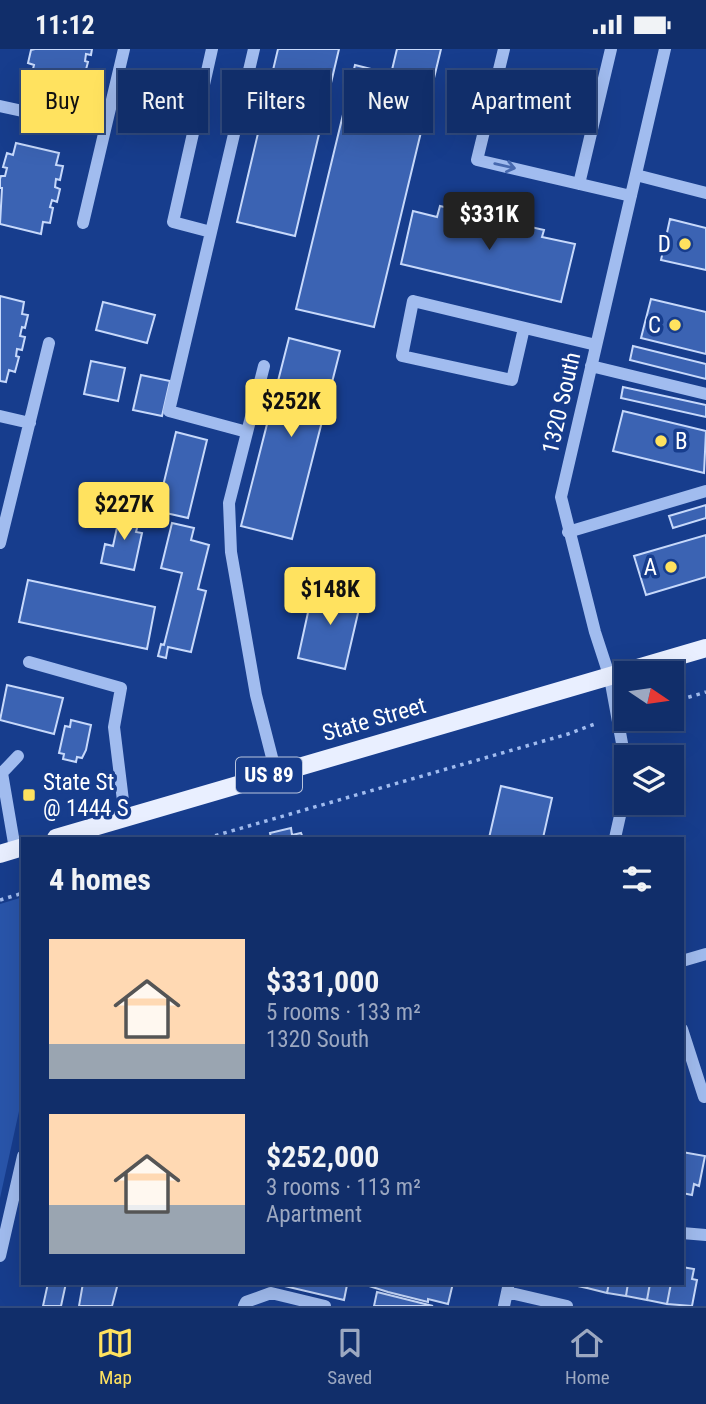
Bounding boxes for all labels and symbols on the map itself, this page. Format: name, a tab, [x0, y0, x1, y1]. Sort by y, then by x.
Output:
one-way arrow	[493, 160, 515, 173]
pin: $331K	[440, 193, 538, 252]
place label: D	[658, 231, 671, 258]
marker: D	[677, 236, 693, 252]
place label: C	[648, 312, 661, 339]
marker: C	[667, 317, 683, 333]
street label: 1320 South	[537, 350, 586, 456]
pin: $252K	[242, 379, 340, 439]
place label: B	[675, 428, 688, 455]
marker: B	[653, 433, 669, 449]
pin: $227K	[75, 483, 173, 542]
place label: A	[644, 554, 657, 581]
marker: A	[663, 559, 679, 575]
pin: $148K	[281, 567, 379, 627]
north arrow	[614, 661, 684, 731]
street label: State Street	[319, 692, 429, 747]
road number: US 89	[236, 757, 302, 793]
place label: State St @ 1444 S	[43, 769, 129, 822]
marker: State St @ 1444 S	[21, 787, 37, 803]

